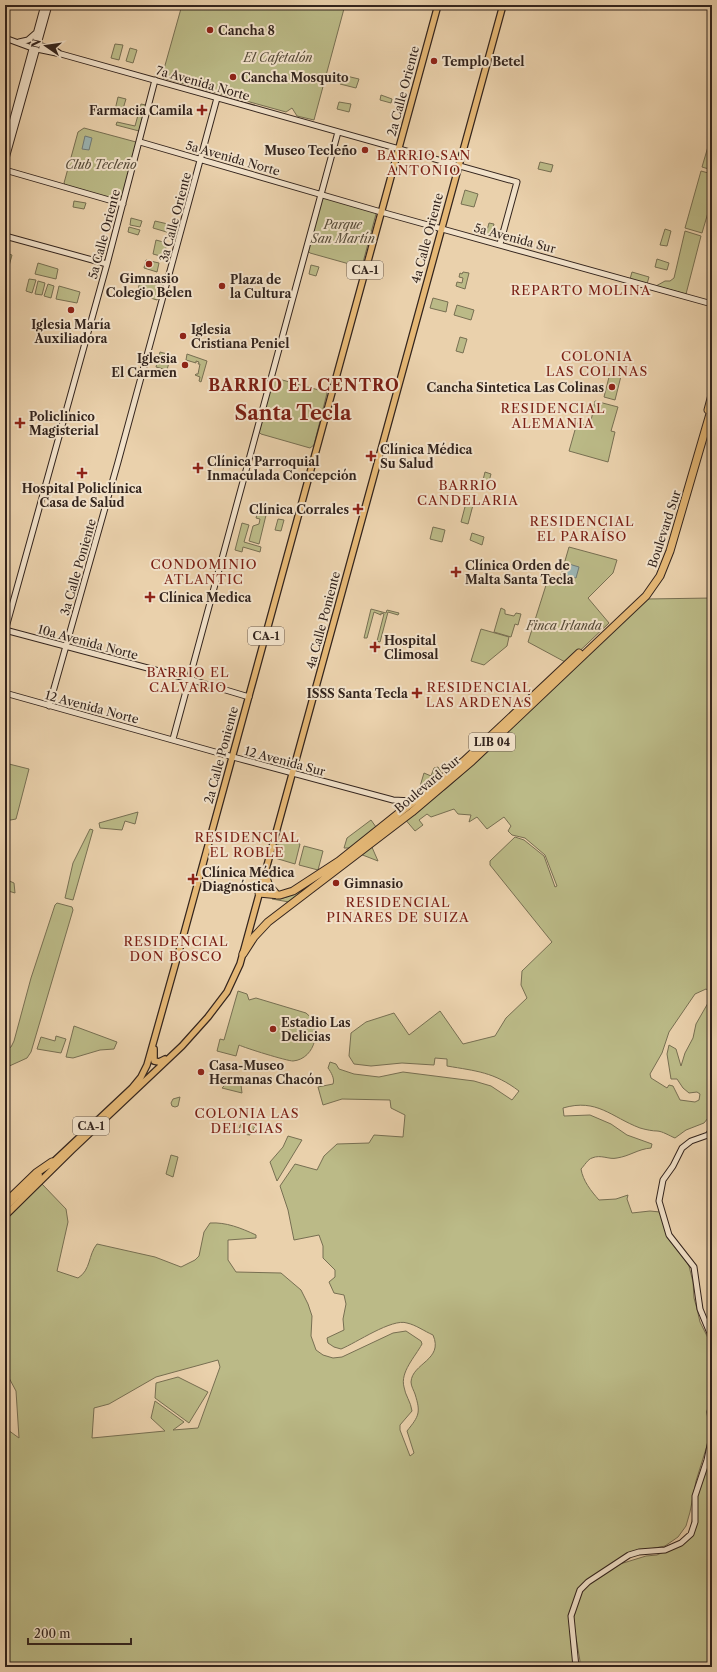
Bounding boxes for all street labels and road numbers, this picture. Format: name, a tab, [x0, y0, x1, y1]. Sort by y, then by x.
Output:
street label: 2a Calle Oriente	[384, 44, 422, 138]
street label: 7a Avenida Norte	[154, 62, 252, 104]
street label: 5a Avenida Norte	[184, 137, 282, 179]
street label: 3a Calle Oriente	[156, 170, 194, 264]
street label: 5a Calle Oriente	[85, 187, 123, 281]
street label: 4a Calle Oriente	[408, 191, 446, 285]
street label: 5a Avenida Sur	[473, 220, 557, 256]
road number: CA-1	[347, 261, 383, 279]
street label: Boulevard Sur	[644, 488, 684, 570]
street label: 3a Calle Poniente	[57, 517, 99, 617]
street label: 4a Calle Poniente	[303, 569, 343, 670]
street label: 10a Avenida Norte	[36, 621, 140, 663]
road number: CA-1	[248, 627, 284, 645]
street label: 12 Avenida Norte	[43, 687, 141, 727]
street label: 2a Calle Poniente	[201, 704, 241, 805]
road number: LIB 04	[469, 733, 515, 751]
street label: 12 Avenida Sur	[243, 743, 327, 779]
street label: Boulevard Sur	[391, 752, 463, 816]
road number: CA-1	[73, 1117, 109, 1135]

